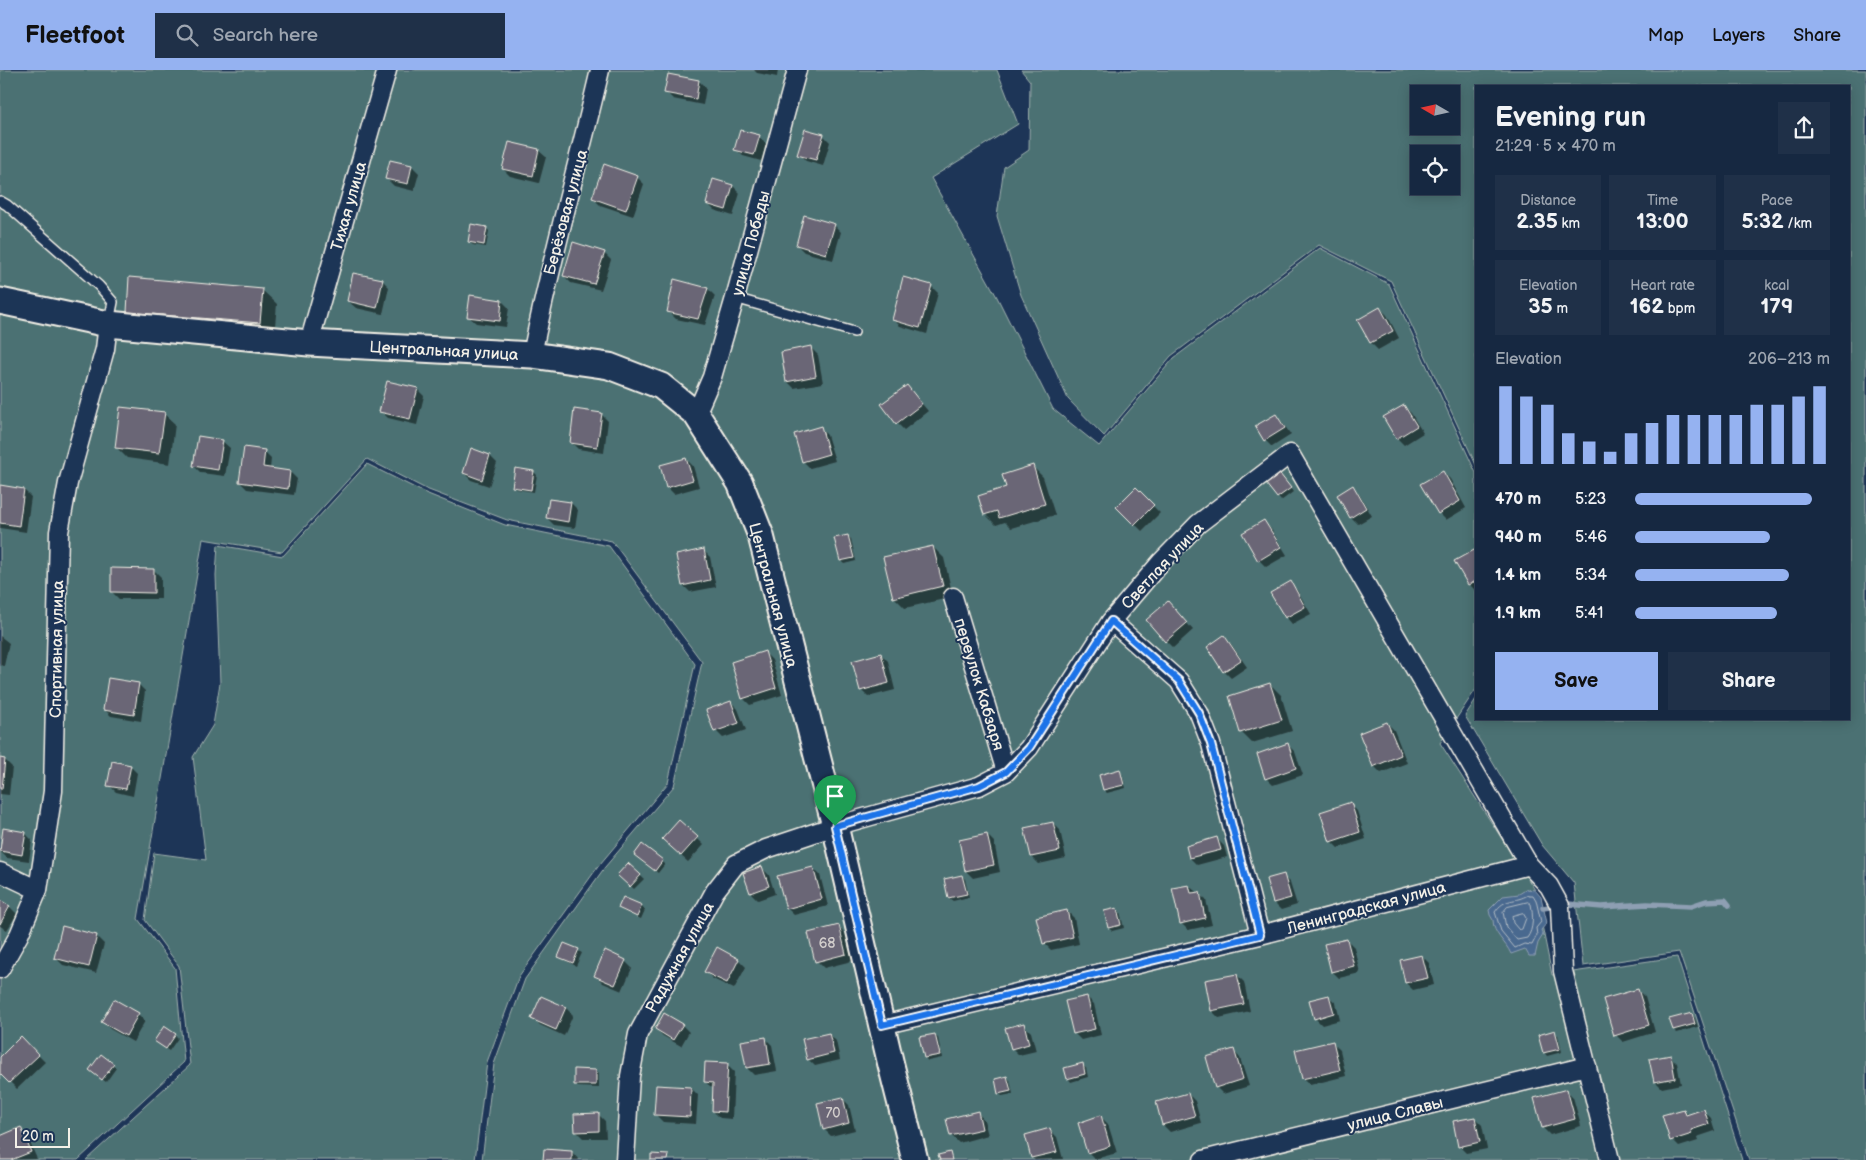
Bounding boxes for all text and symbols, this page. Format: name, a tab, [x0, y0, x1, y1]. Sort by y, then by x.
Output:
search box	[155, 13, 505, 58]
text: Fleetfoot	[25, 21, 125, 50]
icon: search	[173, 21, 201, 49]
text: Search here	[213, 24, 318, 47]
text: Map	[1648, 25, 1684, 46]
text: Layers	[1712, 25, 1765, 46]
text: Share	[1793, 25, 1841, 46]
north arrow	[1410, 85, 1460, 135]
map controls	[1410, 85, 1460, 195]
text: Evening run	[1495, 101, 1646, 134]
button: share	[1778, 102, 1830, 154]
text: 21:29 · 5 × 470 m	[1495, 137, 1616, 156]
button: locate	[1410, 145, 1460, 195]
street label: Берёзовая улица	[541, 147, 592, 277]
street label: Тихая улица	[328, 159, 371, 253]
street label: улица Победы	[728, 189, 775, 298]
text: Distance	[1520, 192, 1576, 209]
text: Time	[1647, 192, 1678, 209]
text: Pace	[1761, 192, 1793, 209]
text: 2.35	[1516, 209, 1558, 234]
text: 13:00	[1636, 209, 1689, 234]
text: 5:32	[1742, 209, 1784, 234]
text: km	[1558, 215, 1580, 232]
text: /km	[1784, 215, 1812, 232]
text: Elevation	[1519, 277, 1577, 294]
text: Heart rate	[1630, 277, 1695, 294]
text: kcal	[1764, 277, 1789, 294]
text: 35	[1528, 294, 1553, 319]
text: 162	[1630, 294, 1664, 319]
text: 179	[1760, 294, 1793, 319]
text: m	[1553, 300, 1568, 317]
text: bpm	[1664, 300, 1695, 317]
street label: Центральная улица	[369, 338, 519, 365]
text: Elevation	[1495, 350, 1562, 369]
text: 206–213 m	[1748, 350, 1830, 369]
text: 470 m	[1495, 490, 1541, 509]
text: 5:23	[1575, 490, 1606, 509]
street label: Светлая улица	[1118, 518, 1208, 613]
street label: Центральная улица	[744, 521, 801, 670]
text: 940 m	[1495, 528, 1542, 547]
text: 5:46	[1575, 528, 1607, 547]
text: 1.4 km	[1495, 566, 1541, 585]
text: 5:34	[1575, 566, 1607, 585]
street label: Спортивная улица	[47, 579, 68, 718]
text: 1.9 km	[1495, 604, 1541, 623]
text: 5:41	[1575, 604, 1603, 623]
street label: переулок Кабзаря	[949, 616, 1008, 753]
button: Save	[1495, 652, 1658, 710]
button: Share	[1668, 652, 1830, 710]
pin	[814, 775, 856, 826]
icon: arrive	[821, 782, 849, 810]
street label: Ленинградская улица	[1284, 878, 1448, 939]
street label: Радужная улица	[642, 899, 719, 1016]
house number: 68	[819, 935, 835, 952]
street label: улица Славы	[1346, 1093, 1445, 1136]
house number: 70	[825, 1105, 841, 1122]
scale bar	[15, 1125, 70, 1148]
text: 20 m	[22, 1128, 54, 1145]

